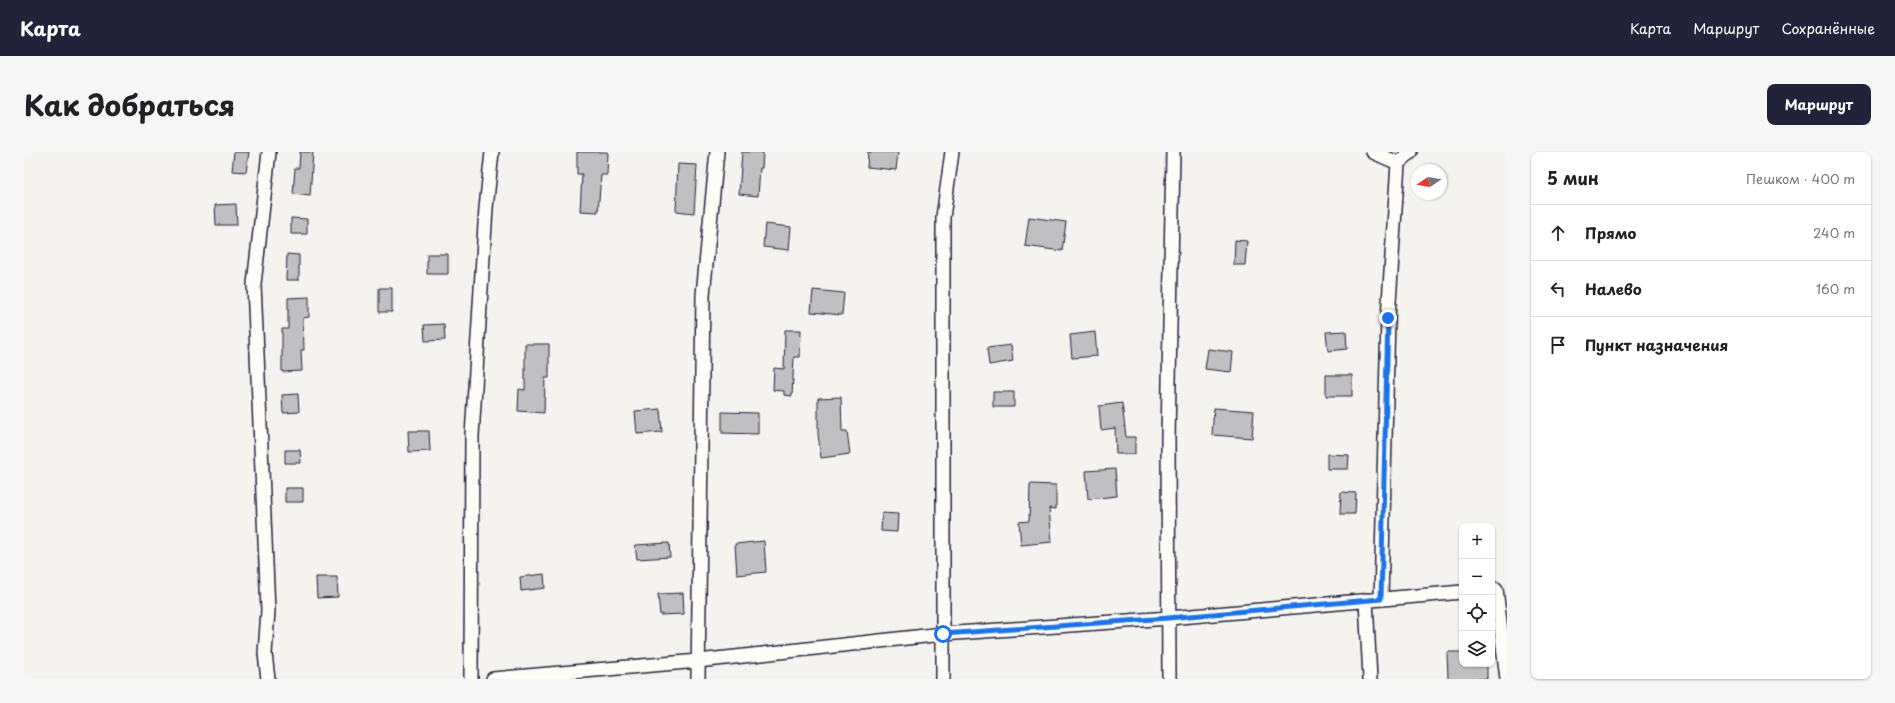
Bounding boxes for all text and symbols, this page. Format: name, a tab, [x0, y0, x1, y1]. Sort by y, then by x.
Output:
text: Карта	[20, 14, 81, 42]
text: Карта	[1630, 18, 1671, 39]
text: Маршрут	[1693, 18, 1759, 39]
text: Сохранённые	[1781, 18, 1875, 39]
text: Как добраться	[24, 83, 235, 126]
button: Маршрут	[1767, 84, 1871, 125]
north arrow	[1411, 164, 1447, 200]
text: 5 мин	[1547, 165, 1599, 191]
text: Пешком · 400 m	[1746, 169, 1855, 188]
text: Прямо	[1585, 221, 1636, 244]
icon: ahead	[1547, 222, 1569, 244]
text: 240 m	[1813, 223, 1855, 242]
text: Налево	[1585, 277, 1642, 300]
icon: left	[1547, 278, 1569, 300]
text: 160 m	[1816, 279, 1855, 298]
route end	[1379, 309, 1397, 327]
text: Пункт назначения	[1585, 333, 1728, 356]
icon: arrive	[1547, 334, 1569, 356]
map controls	[1459, 523, 1495, 667]
button: +	[1459, 523, 1495, 559]
button: −	[1459, 559, 1495, 595]
button: locate	[1459, 595, 1495, 631]
route start	[934, 625, 952, 643]
button: layers	[1459, 631, 1495, 667]

